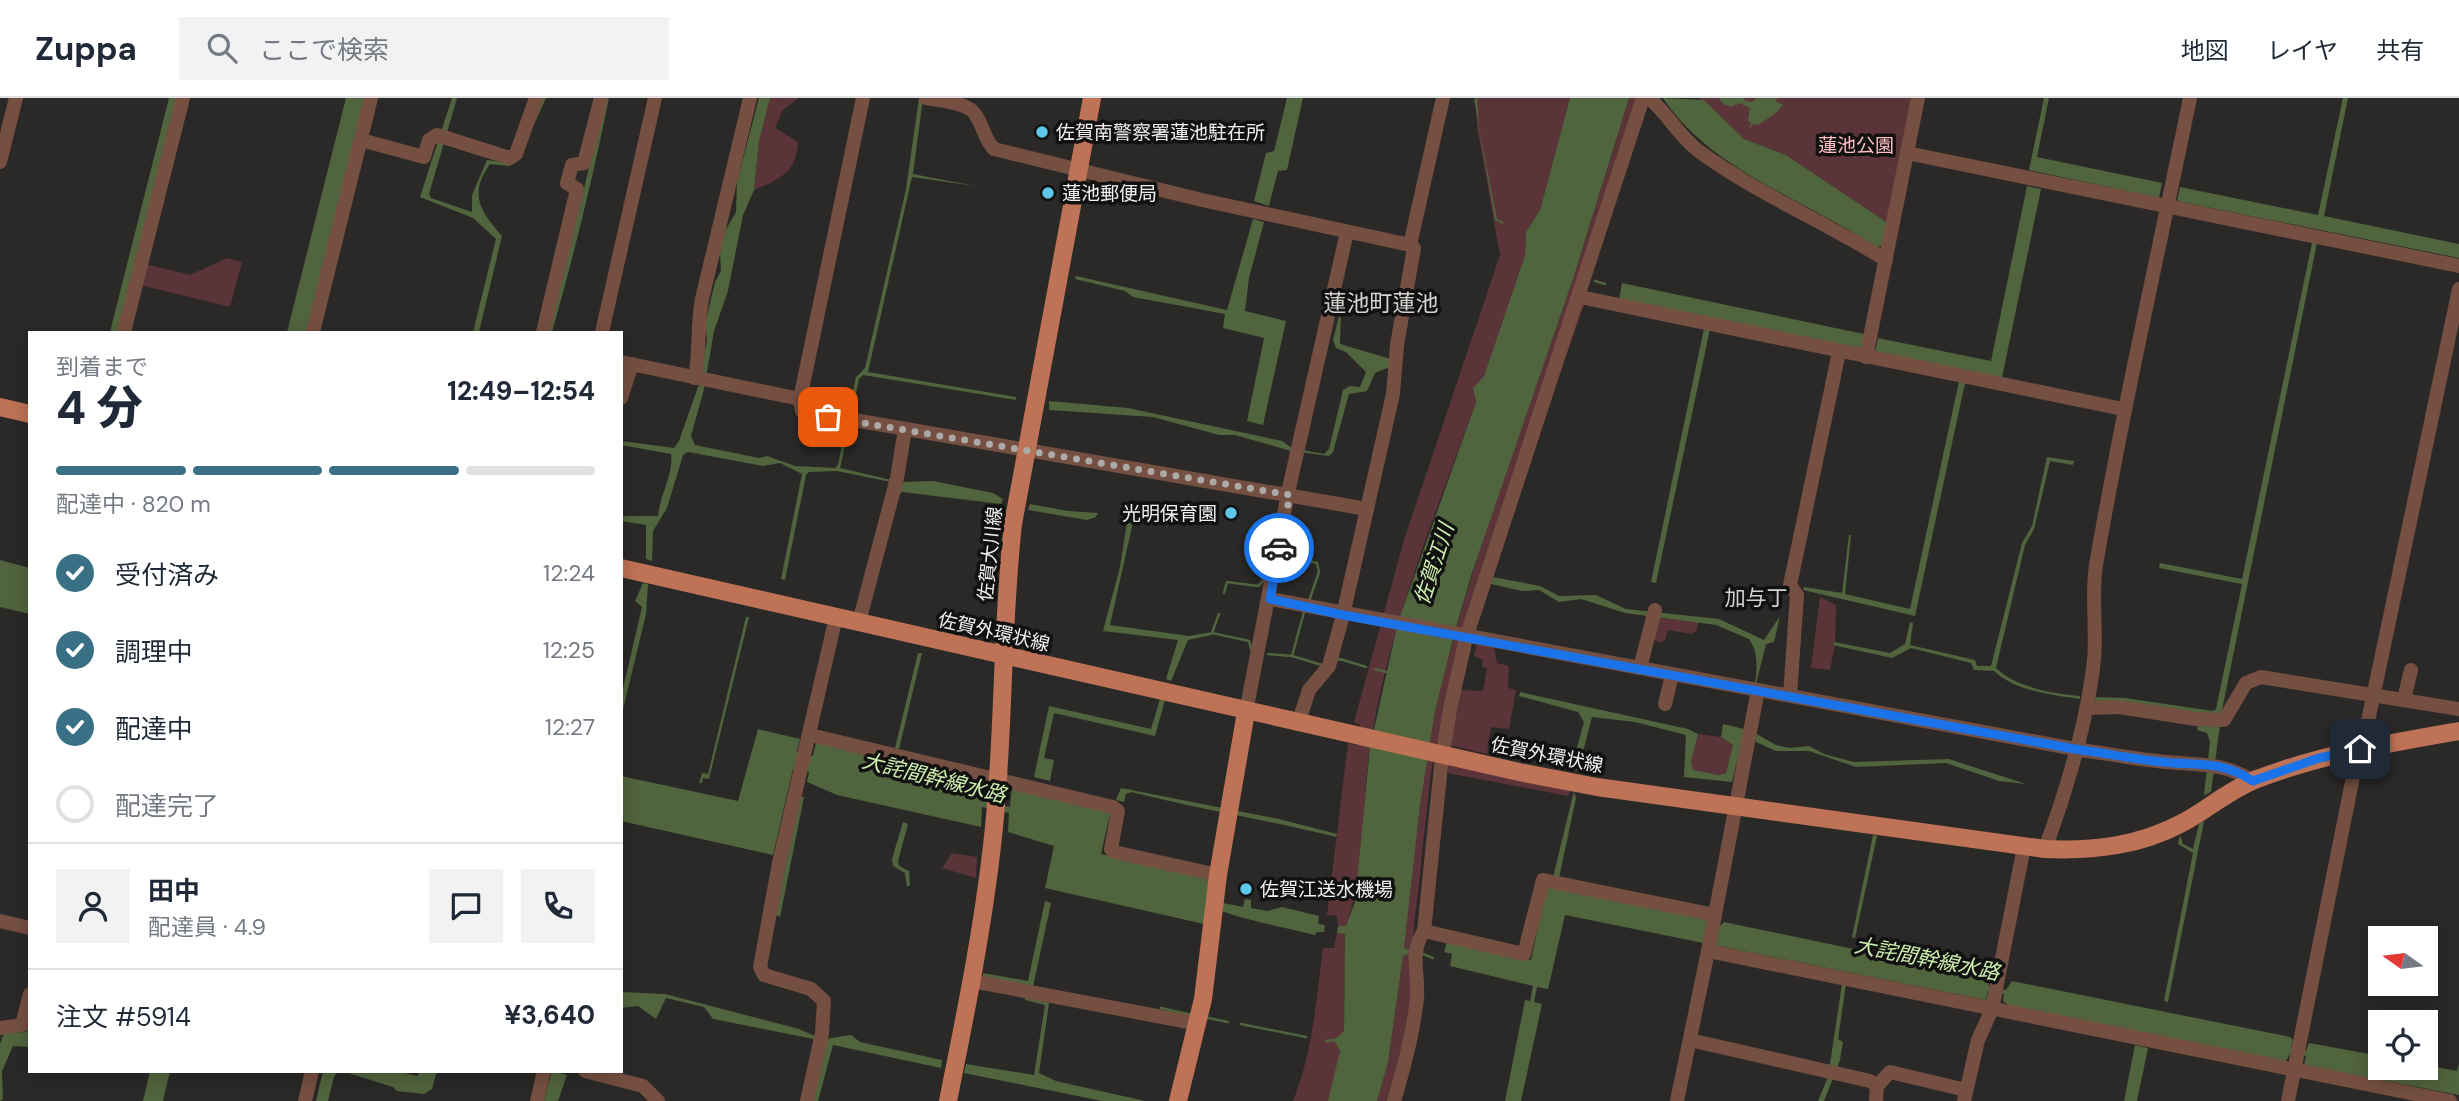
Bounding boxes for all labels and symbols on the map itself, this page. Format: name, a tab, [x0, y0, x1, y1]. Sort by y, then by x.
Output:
place label: 佐賀南警察署蓮池駐在所	[1056, 120, 1265, 145]
marker: 佐賀南警察署蓮池駐在所	[1034, 124, 1050, 140]
park label: 蓮池公園	[1818, 133, 1894, 158]
place label: 蓮池郵便局	[1062, 181, 1157, 206]
marker: 蓮池郵便局	[1040, 185, 1056, 201]
district label: 蓮池町蓮池	[1324, 288, 1439, 318]
pin	[798, 387, 858, 447]
place label: 光明保育園	[1122, 501, 1217, 526]
street label: 佐賀大川線	[973, 505, 1007, 603]
marker: 光明保育園	[1223, 505, 1239, 521]
courier	[1244, 513, 1314, 583]
water label: 佐賀江川	[1408, 518, 1461, 608]
district label: 加与丁	[1725, 584, 1788, 612]
street label: 佐賀外環状線	[936, 607, 1052, 657]
pin	[2330, 719, 2390, 779]
street label: 佐賀外環状線	[1489, 732, 1605, 778]
water label: 大詫間幹線水路	[859, 747, 1011, 810]
place label: 佐賀江送水機場	[1260, 877, 1393, 902]
marker: 佐賀江送水機場	[1238, 881, 1254, 897]
north arrow	[2368, 926, 2438, 996]
water label: 大詫間幹線水路	[1852, 931, 2004, 987]

